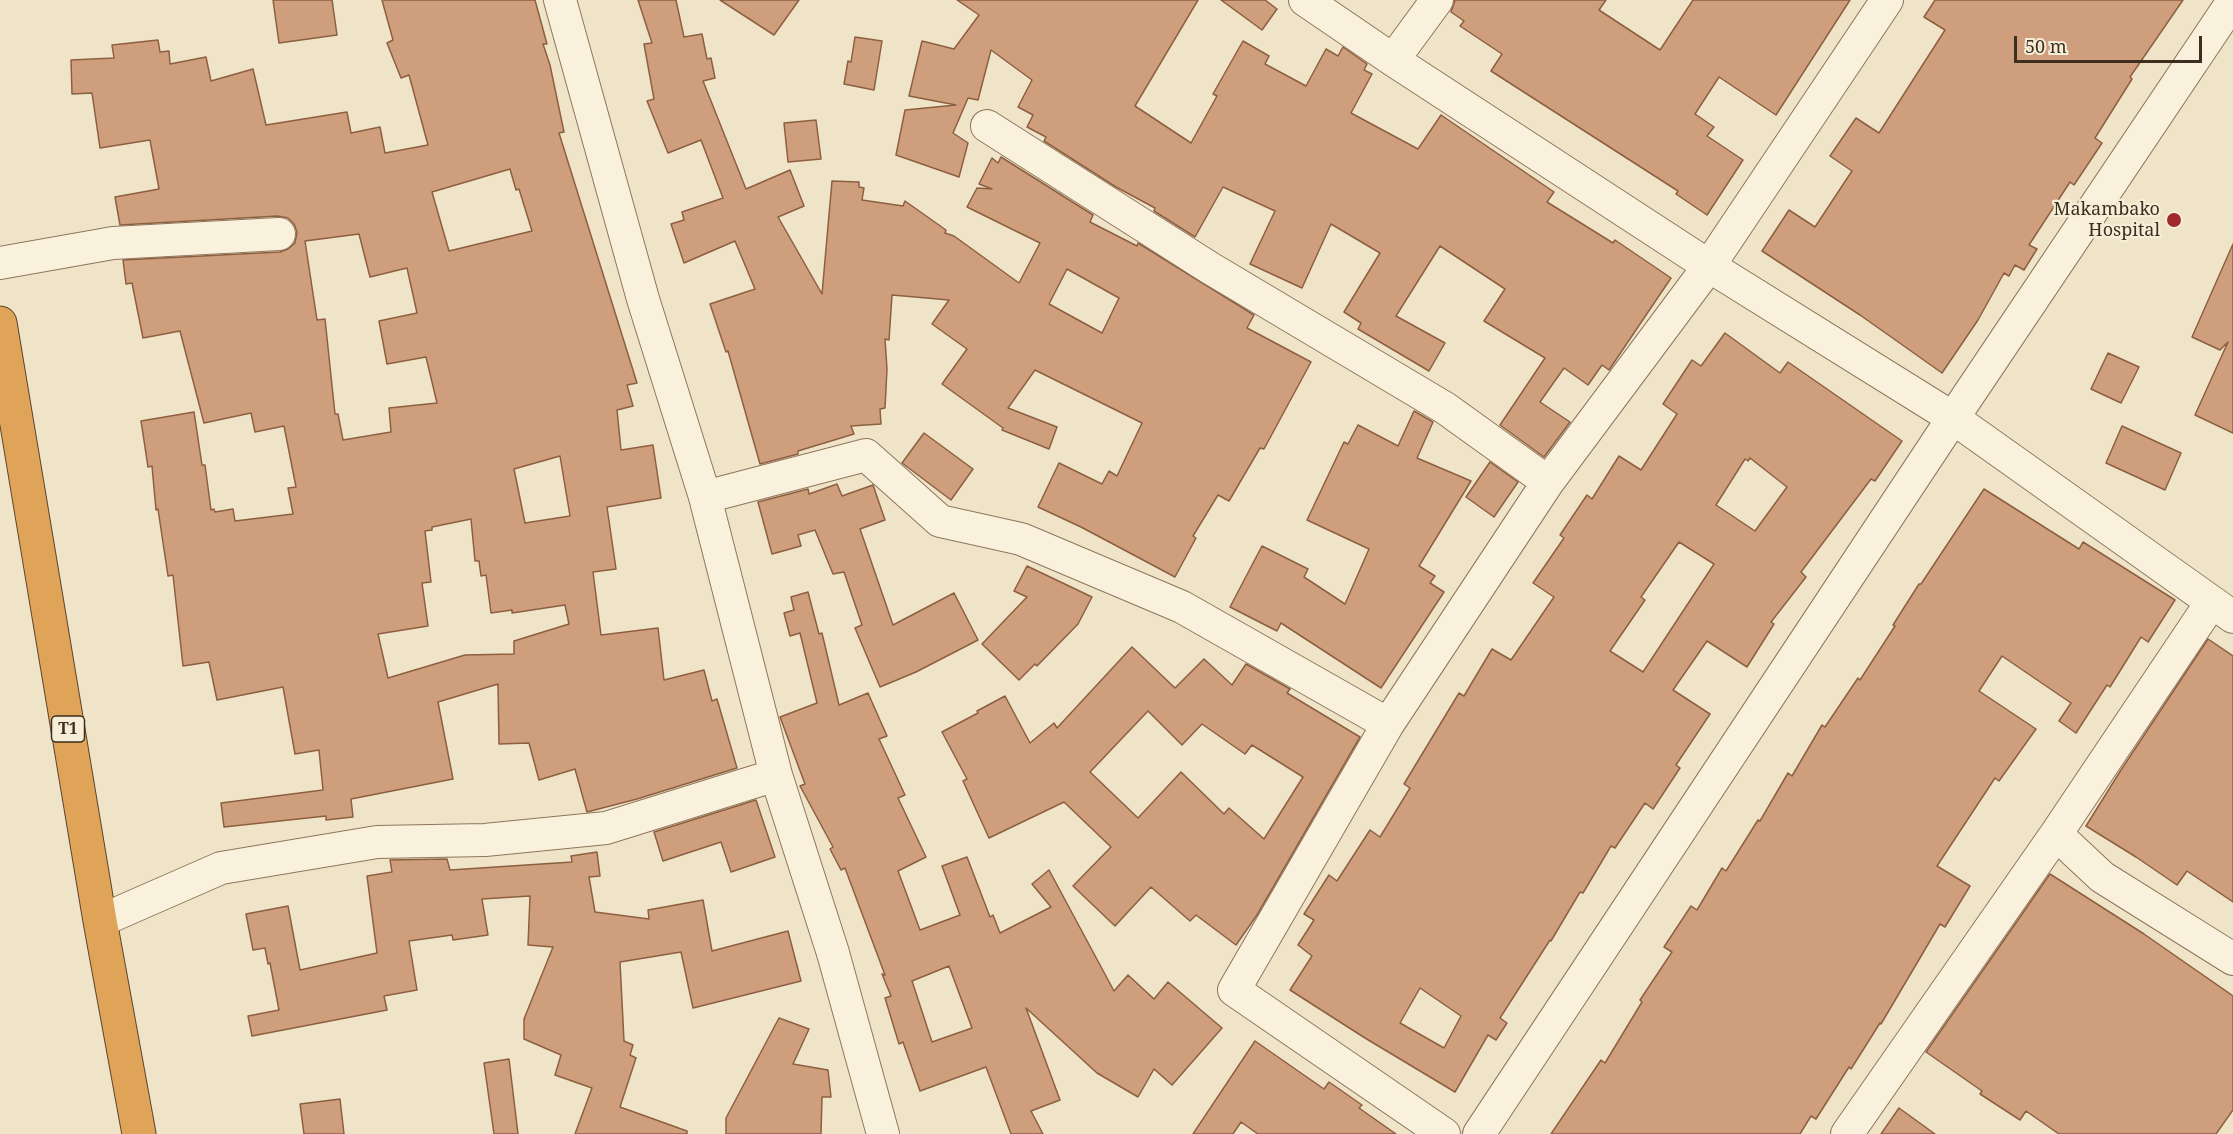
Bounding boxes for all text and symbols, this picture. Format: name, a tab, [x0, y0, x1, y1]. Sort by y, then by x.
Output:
scale bar	[2017, 24, 2204, 62]
text: 50 m	[2025, 34, 2067, 58]
place label: Makambako Hospital	[2054, 199, 2160, 242]
marker: Makambako Hospital	[2165, 211, 2183, 229]
road number: T1	[52, 716, 84, 742]

